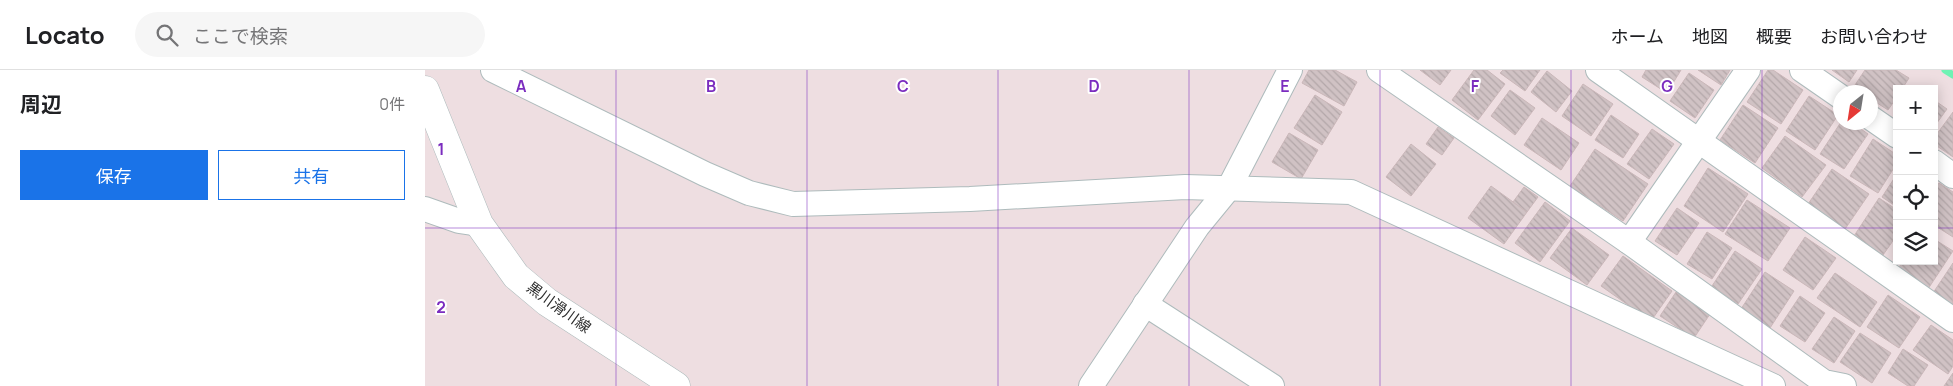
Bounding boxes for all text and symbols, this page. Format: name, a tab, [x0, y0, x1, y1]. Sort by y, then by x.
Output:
search box	[135, 12, 485, 57]
text: Locato	[25, 18, 105, 51]
icon: search	[153, 21, 181, 49]
text: ここで検索	[193, 23, 288, 49]
text: ホーム	[1611, 24, 1664, 48]
text: 地図	[1692, 24, 1728, 48]
text: 概要	[1756, 24, 1792, 48]
text: お問い合わせ	[1820, 24, 1928, 48]
text: A	[516, 75, 527, 97]
text: B	[706, 75, 716, 97]
text: C	[897, 75, 909, 97]
text: D	[1088, 75, 1100, 97]
text: E	[1280, 75, 1290, 97]
text: F	[1471, 75, 1480, 97]
text: G	[1661, 75, 1673, 97]
north arrow	[1833, 85, 1878, 130]
map controls	[1893, 85, 1938, 265]
button: +	[1893, 85, 1938, 130]
text: 周辺	[20, 90, 62, 118]
text: 0件	[379, 93, 405, 115]
button: −	[1893, 130, 1938, 175]
text: 1	[437, 138, 445, 160]
button: 保存	[20, 150, 208, 200]
button: 共有	[218, 150, 405, 200]
button: locate	[1893, 175, 1938, 220]
button: layers	[1893, 220, 1938, 265]
street label: 黒川滑川線	[522, 276, 596, 338]
text: 2	[436, 296, 446, 318]

